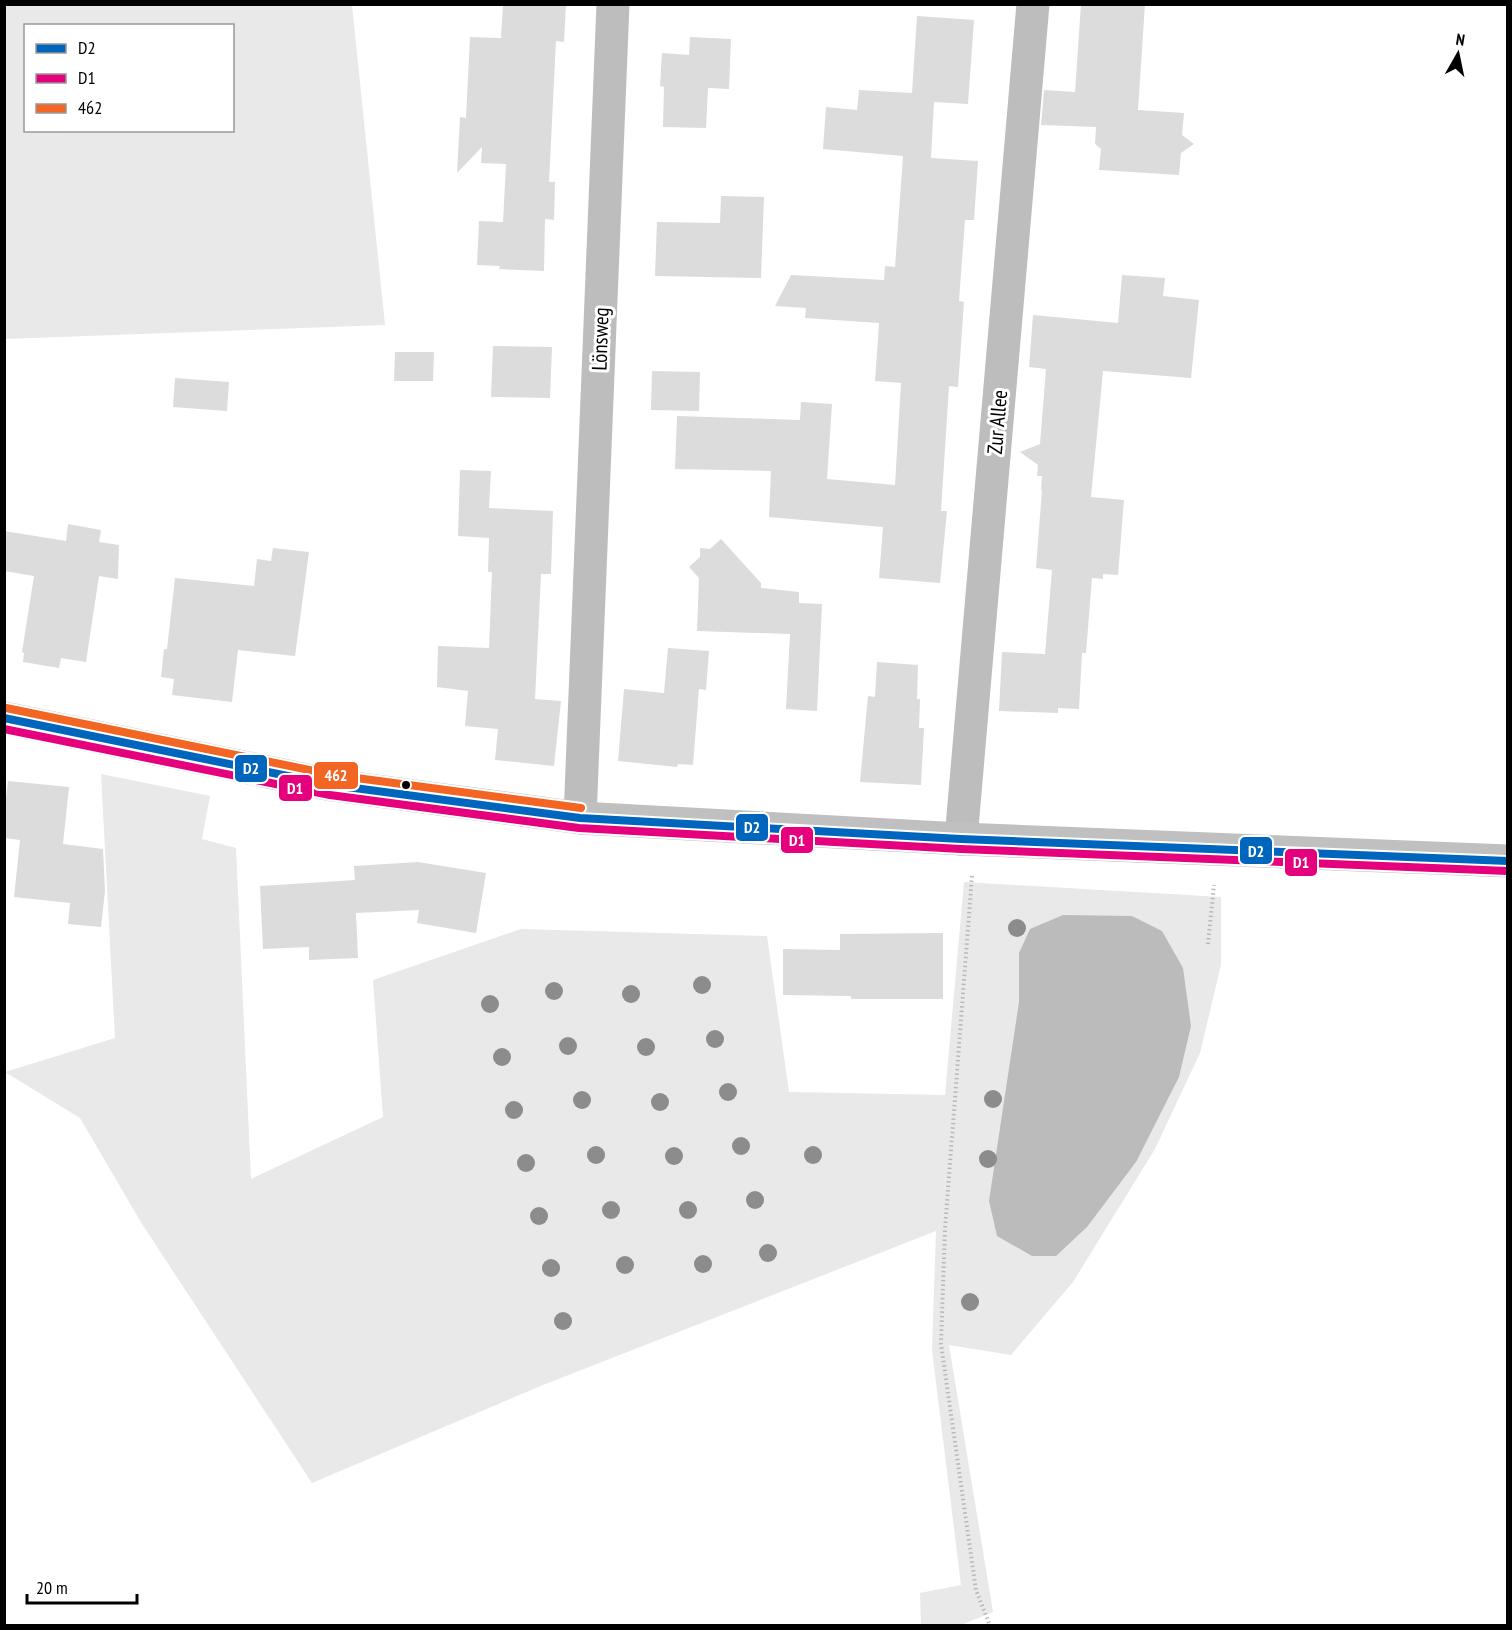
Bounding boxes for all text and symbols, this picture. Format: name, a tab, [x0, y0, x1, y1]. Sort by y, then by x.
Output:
legend	[24, 24, 234, 132]
north arrow	[1428, 24, 1488, 84]
text: N	[1455, 29, 1466, 50]
text: D2	[78, 36, 96, 59]
text: D1	[78, 66, 96, 89]
text: 462	[78, 96, 102, 119]
street label: Lönsweg	[585, 307, 615, 371]
street label: Zur Allee	[981, 389, 1013, 455]
line badge: D2	[234, 754, 268, 783]
text: D2	[243, 758, 259, 778]
line badge: 462	[313, 761, 359, 790]
text: 462	[325, 765, 347, 785]
line badge: D1	[278, 774, 313, 802]
text: D1	[287, 778, 303, 798]
unlabelled marker	[400, 779, 412, 791]
line badge: D2	[735, 813, 769, 842]
text: D2	[744, 817, 760, 837]
line badge: D1	[780, 826, 814, 854]
text: D1	[789, 830, 805, 850]
line badge: D2	[1239, 836, 1273, 865]
text: D2	[1248, 841, 1264, 861]
line badge: D1	[1284, 848, 1318, 877]
text: D1	[1293, 852, 1309, 872]
scale bar	[27, 1567, 136, 1605]
text: 20 m	[36, 1576, 68, 1599]

